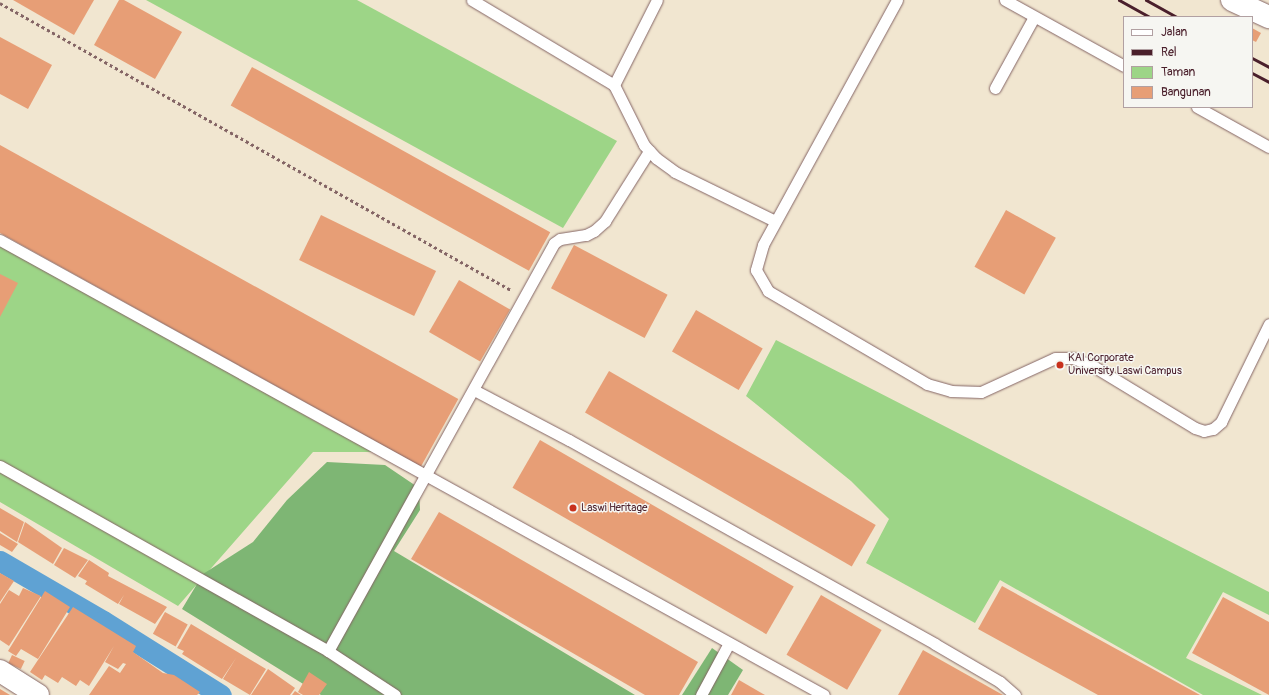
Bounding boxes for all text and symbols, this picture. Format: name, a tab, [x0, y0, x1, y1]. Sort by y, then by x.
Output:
legend	[1123, 16, 1253, 108]
text: Jalan	[1161, 25, 1187, 40]
text: Rel	[1161, 45, 1177, 60]
text: Taman	[1161, 65, 1195, 80]
text: Bangunan	[1161, 85, 1211, 100]
place label: KAI Corporate University Laswi Campus	[1068, 352, 1182, 378]
marker: KAI Corporate University Laswi Campus	[1055, 360, 1065, 370]
place label: Laswi Heritage	[581, 501, 647, 515]
marker: Laswi Heritage	[568, 503, 578, 513]

